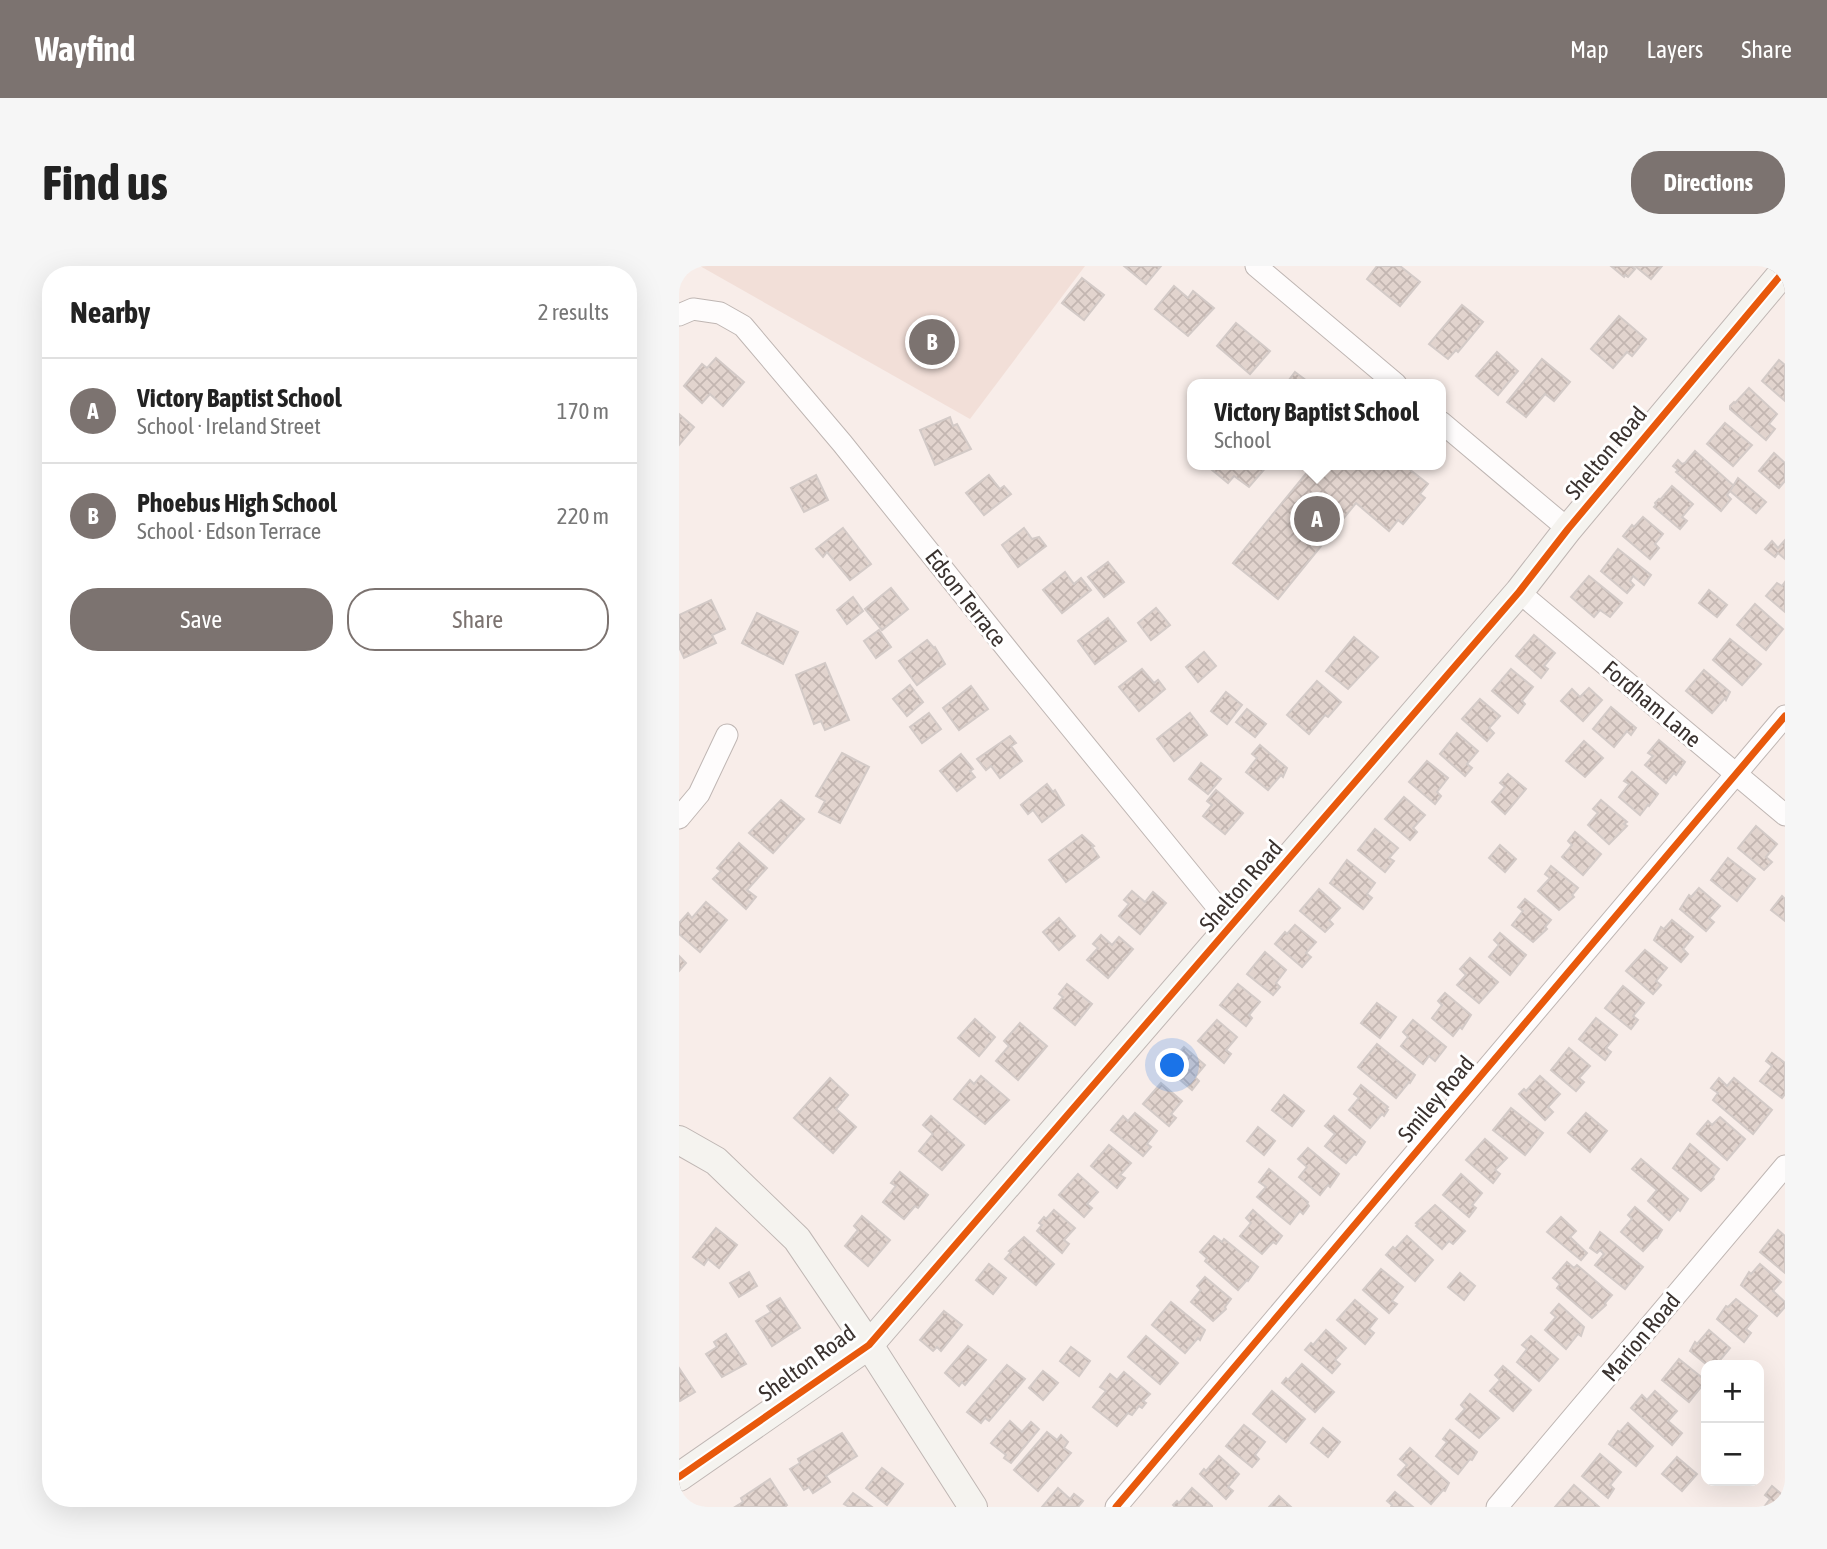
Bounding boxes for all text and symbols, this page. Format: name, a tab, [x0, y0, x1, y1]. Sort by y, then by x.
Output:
text: Wayfind	[35, 30, 135, 68]
text: Map	[1570, 36, 1609, 63]
text: Layers	[1647, 36, 1703, 63]
text: Share	[1741, 36, 1792, 63]
button: Directions	[1631, 151, 1785, 214]
text: Find us	[42, 154, 168, 210]
text: Nearby	[70, 295, 150, 329]
text: 2 results	[538, 299, 609, 325]
pin: B	[909, 316, 955, 368]
popup	[1187, 379, 1446, 470]
text: Victory Baptist School	[137, 383, 342, 413]
text: Victory Baptist School	[1214, 397, 1419, 427]
text: A	[87, 398, 99, 424]
text: 170 m	[557, 398, 609, 424]
street label: Shelton Road	[1560, 401, 1652, 505]
text: School · Ireland Street	[137, 413, 321, 439]
text: School	[1214, 427, 1271, 453]
text: Phoebus High School	[137, 488, 337, 518]
pin: A	[1294, 493, 1340, 545]
text: B	[88, 503, 98, 529]
text: 220 m	[557, 503, 609, 529]
text: School · Edson Terrace	[137, 518, 321, 544]
street label: Edson Terrace	[920, 544, 1012, 652]
button: Save	[70, 588, 333, 651]
button: Share	[347, 588, 609, 651]
street label: Fordham Lane	[1598, 655, 1706, 753]
street label: Shelton Road	[1194, 835, 1288, 937]
your location	[1155, 1048, 1189, 1082]
street label: Smiley Road	[1393, 1051, 1479, 1147]
street label: Marion Road	[1597, 1288, 1685, 1386]
street label: Shelton Road	[754, 1319, 860, 1407]
map controls	[1701, 1360, 1764, 1486]
button: +	[1701, 1360, 1764, 1423]
button: −	[1701, 1423, 1764, 1486]

